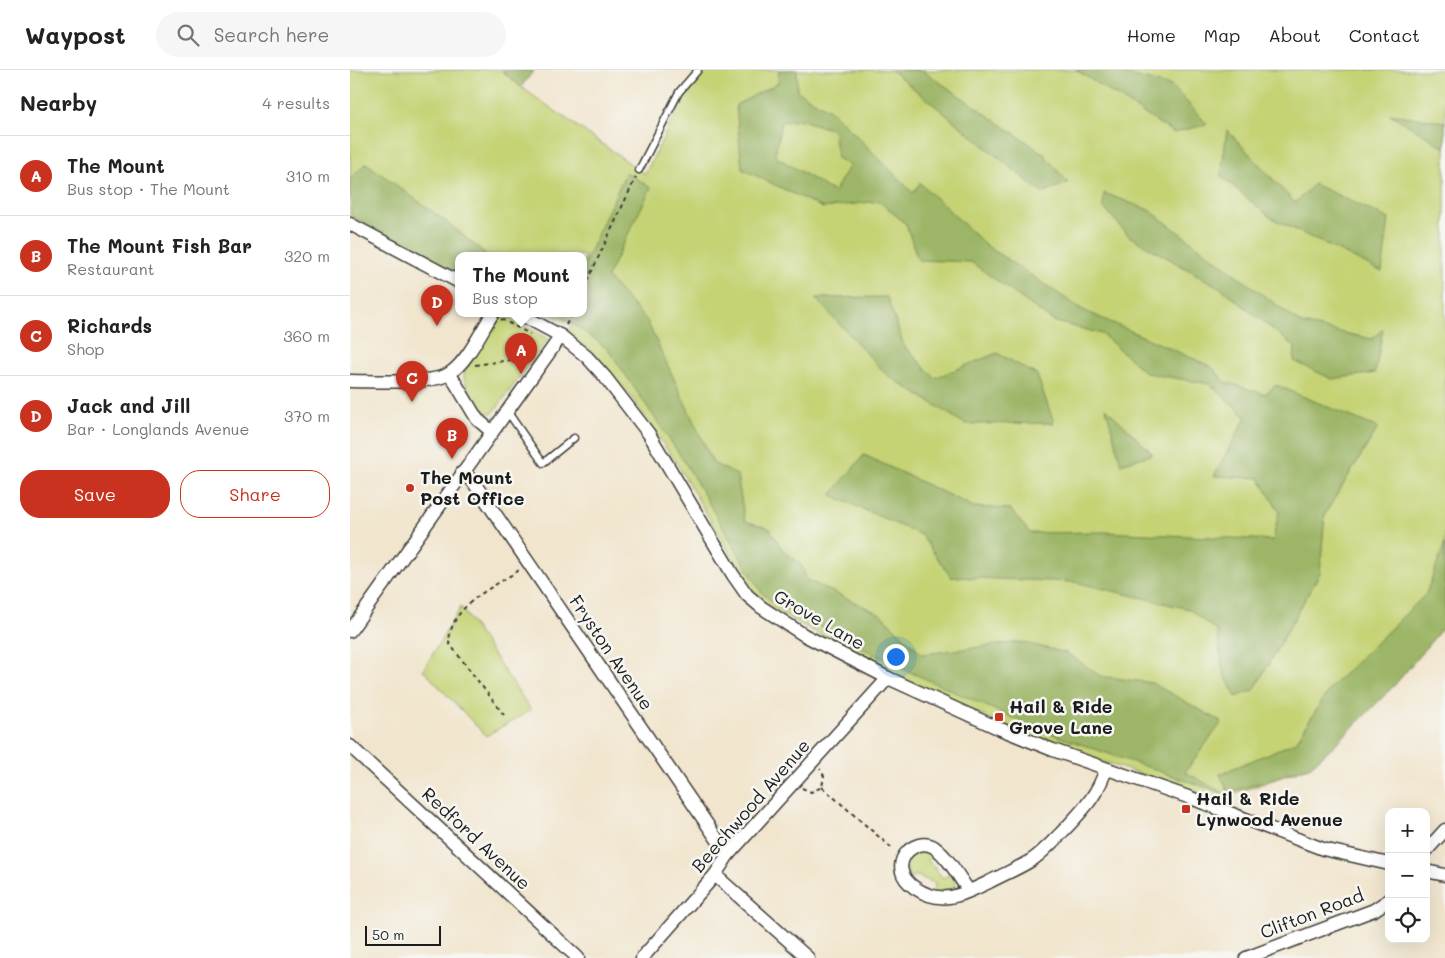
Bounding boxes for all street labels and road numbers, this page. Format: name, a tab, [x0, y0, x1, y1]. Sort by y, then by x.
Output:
street label: Grove Lane	[770, 583, 869, 655]
street label: Fryston Avenue	[564, 590, 659, 715]
street label: Beechwood Avenue	[686, 734, 815, 877]
street label: Redford Avenue	[417, 782, 536, 895]
street label: Clifton Road	[1256, 882, 1367, 944]

